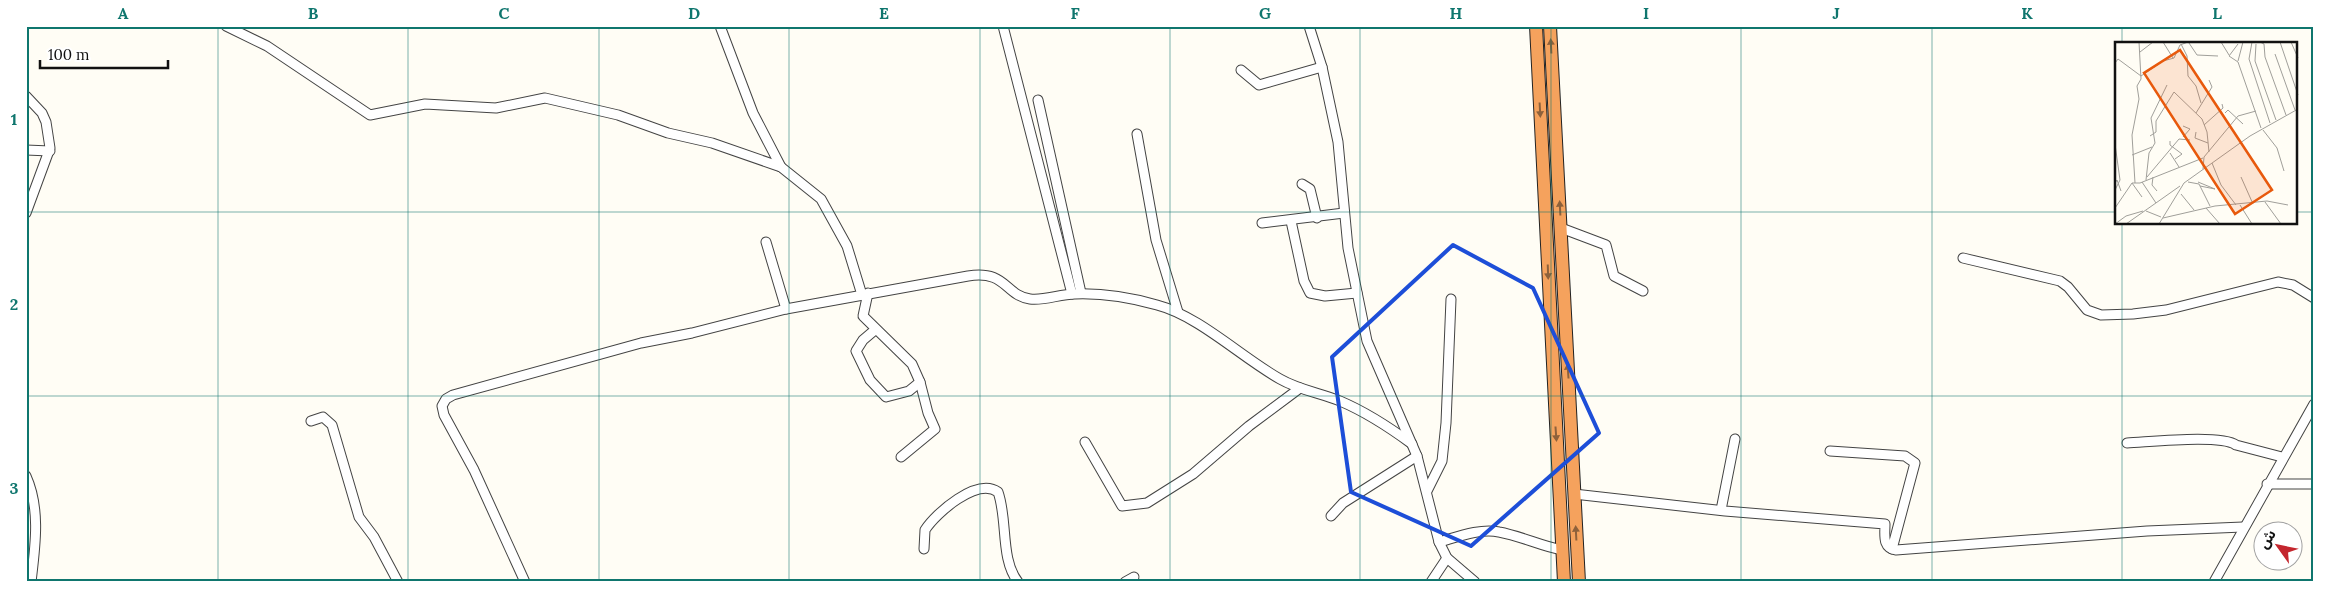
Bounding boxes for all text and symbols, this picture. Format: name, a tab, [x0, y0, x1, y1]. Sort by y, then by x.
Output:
text: A	[118, 3, 129, 23]
text: B	[308, 3, 319, 23]
text: C	[498, 3, 510, 23]
text: D	[688, 3, 700, 23]
text: E	[879, 3, 889, 23]
text: F	[1070, 3, 1080, 23]
text: G	[1259, 3, 1271, 23]
text: H	[1450, 3, 1463, 23]
text: I	[1643, 3, 1649, 23]
text: J	[1832, 3, 1840, 23]
text: K	[2021, 3, 2033, 23]
text: L	[2212, 3, 2222, 23]
scale bar	[40, 38, 168, 70]
one-way arrow	[1547, 38, 1555, 54]
inset map	[2115, 42, 2298, 225]
text: 100 m	[48, 45, 89, 64]
one-way arrow	[1536, 102, 1544, 118]
text: 1	[11, 109, 17, 129]
one-way arrow	[1556, 200, 1564, 216]
one-way arrow	[1545, 264, 1553, 280]
text: 2	[10, 294, 18, 314]
one-way arrow	[1563, 363, 1571, 379]
one-way arrow	[1552, 427, 1560, 443]
text: 3	[10, 478, 19, 498]
north arrow	[2252, 520, 2302, 570]
one-way arrow	[1572, 525, 1580, 541]
text: ش	[2254, 526, 2280, 552]

